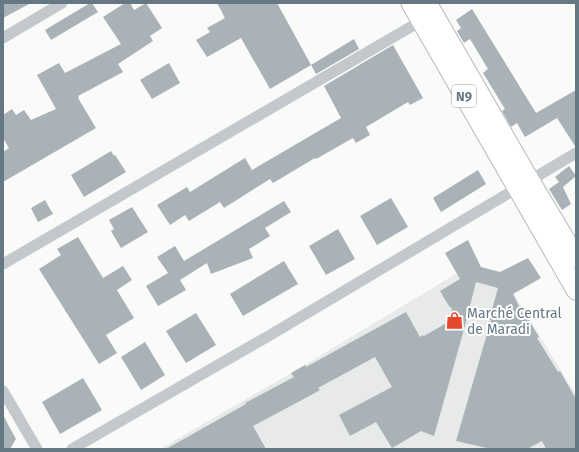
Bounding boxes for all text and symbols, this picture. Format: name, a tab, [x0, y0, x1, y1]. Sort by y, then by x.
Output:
road number: N9	[452, 85, 476, 107]
place label: Marché Central de Maradi	[467, 305, 562, 338]
shop icon: Marché Central de Maradi	[444, 311, 464, 331]

